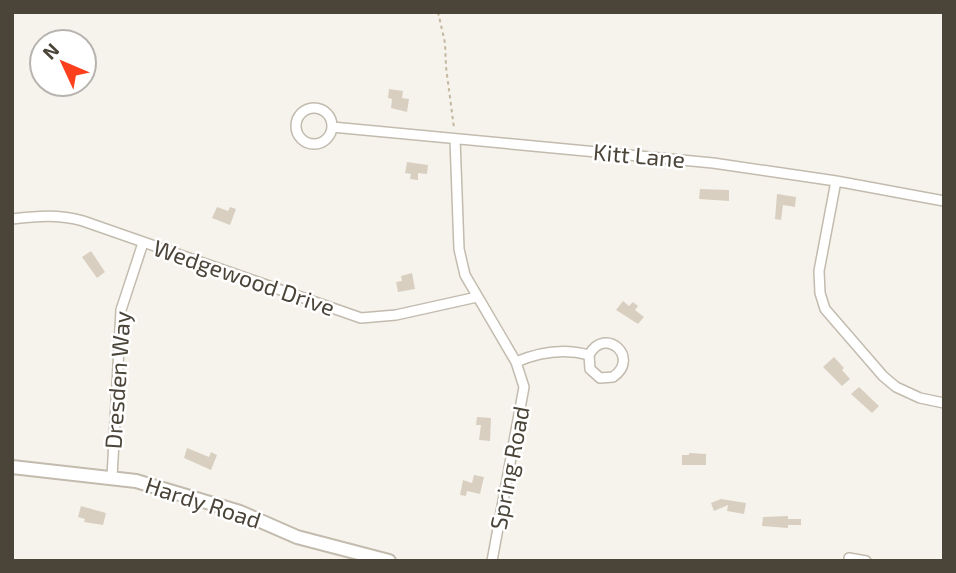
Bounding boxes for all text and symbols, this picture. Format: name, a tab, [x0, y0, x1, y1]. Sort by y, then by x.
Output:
north arrow	[28, 28, 98, 98]
text: N	[37, 38, 63, 64]
street label: Kitt Lane	[592, 137, 686, 173]
street label: Wedgewood Drive	[150, 233, 339, 321]
street label: Dresden Way	[98, 310, 136, 450]
street label: Spring Road	[483, 404, 535, 532]
street label: Hardy Road	[142, 470, 265, 534]

